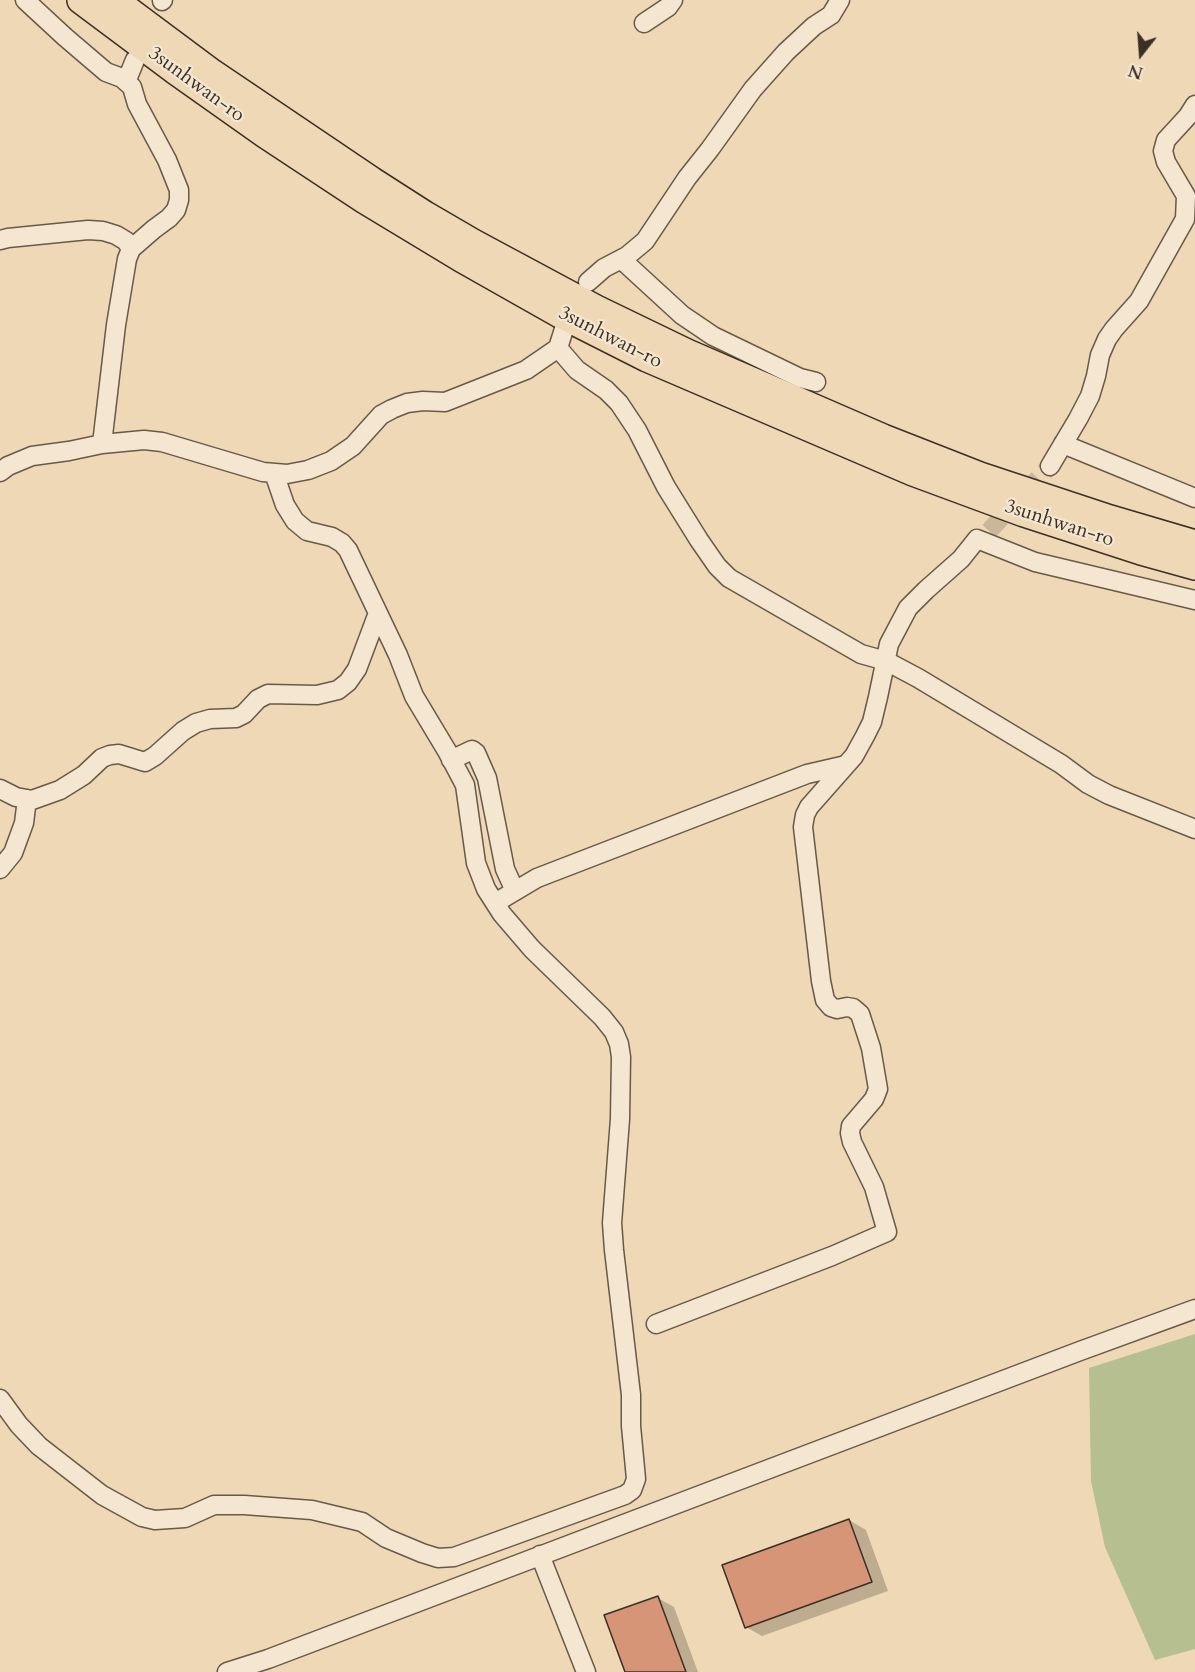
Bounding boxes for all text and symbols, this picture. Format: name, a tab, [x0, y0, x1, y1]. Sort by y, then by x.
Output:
north arrow	[1111, 24, 1171, 84]
street label: 3sunhwan-ro	[143, 42, 249, 128]
text: N	[1126, 59, 1146, 84]
street label: 3sunhwan-ro	[554, 302, 666, 374]
street label: 3sunhwan-ro	[1001, 495, 1117, 553]

